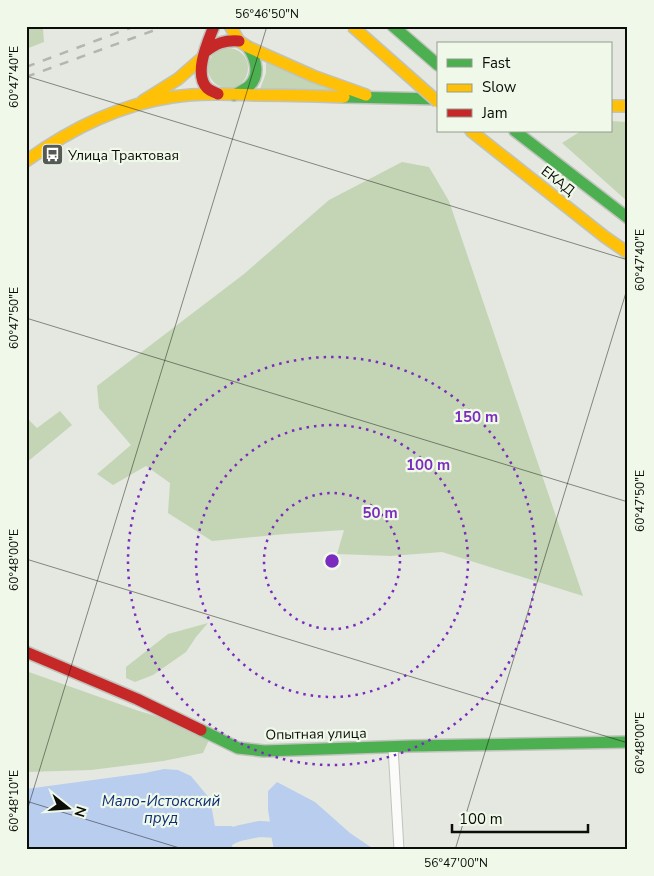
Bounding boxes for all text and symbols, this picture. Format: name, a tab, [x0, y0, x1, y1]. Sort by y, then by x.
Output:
text: 56°46'50"N	[235, 6, 299, 22]
legend	[437, 42, 612, 132]
text: 60°47'40"E	[6, 46, 22, 108]
text: Fast	[482, 53, 511, 73]
text: Slow	[482, 77, 517, 97]
text: Jam	[481, 103, 508, 123]
bus stop icon: Улица Трактовая	[40, 143, 64, 167]
place label: Улица Трактовая	[67, 146, 179, 165]
street label: ЕКАД	[537, 162, 579, 200]
text: 60°47'40"E	[632, 229, 648, 291]
text: 60°47'50"E	[6, 287, 22, 349]
text: 150 m	[454, 407, 498, 427]
text: 100 m	[406, 455, 450, 475]
text: 60°47'50"E	[632, 470, 648, 532]
text: 50 m	[362, 503, 398, 523]
text: 60°48'00"E	[6, 529, 22, 591]
centre of rings	[323, 552, 341, 570]
text: 60°48'00"E	[632, 712, 648, 774]
street label: Опытная улица	[265, 724, 367, 744]
text: 60°48'10"E	[6, 770, 22, 832]
north arrow	[42, 784, 92, 834]
water label: Мало-Истокский пруд	[102, 791, 220, 828]
scale bar	[452, 801, 588, 833]
text: N	[69, 804, 91, 819]
text: 100 m	[459, 809, 503, 829]
text: 56°47'00"N	[424, 855, 488, 871]

